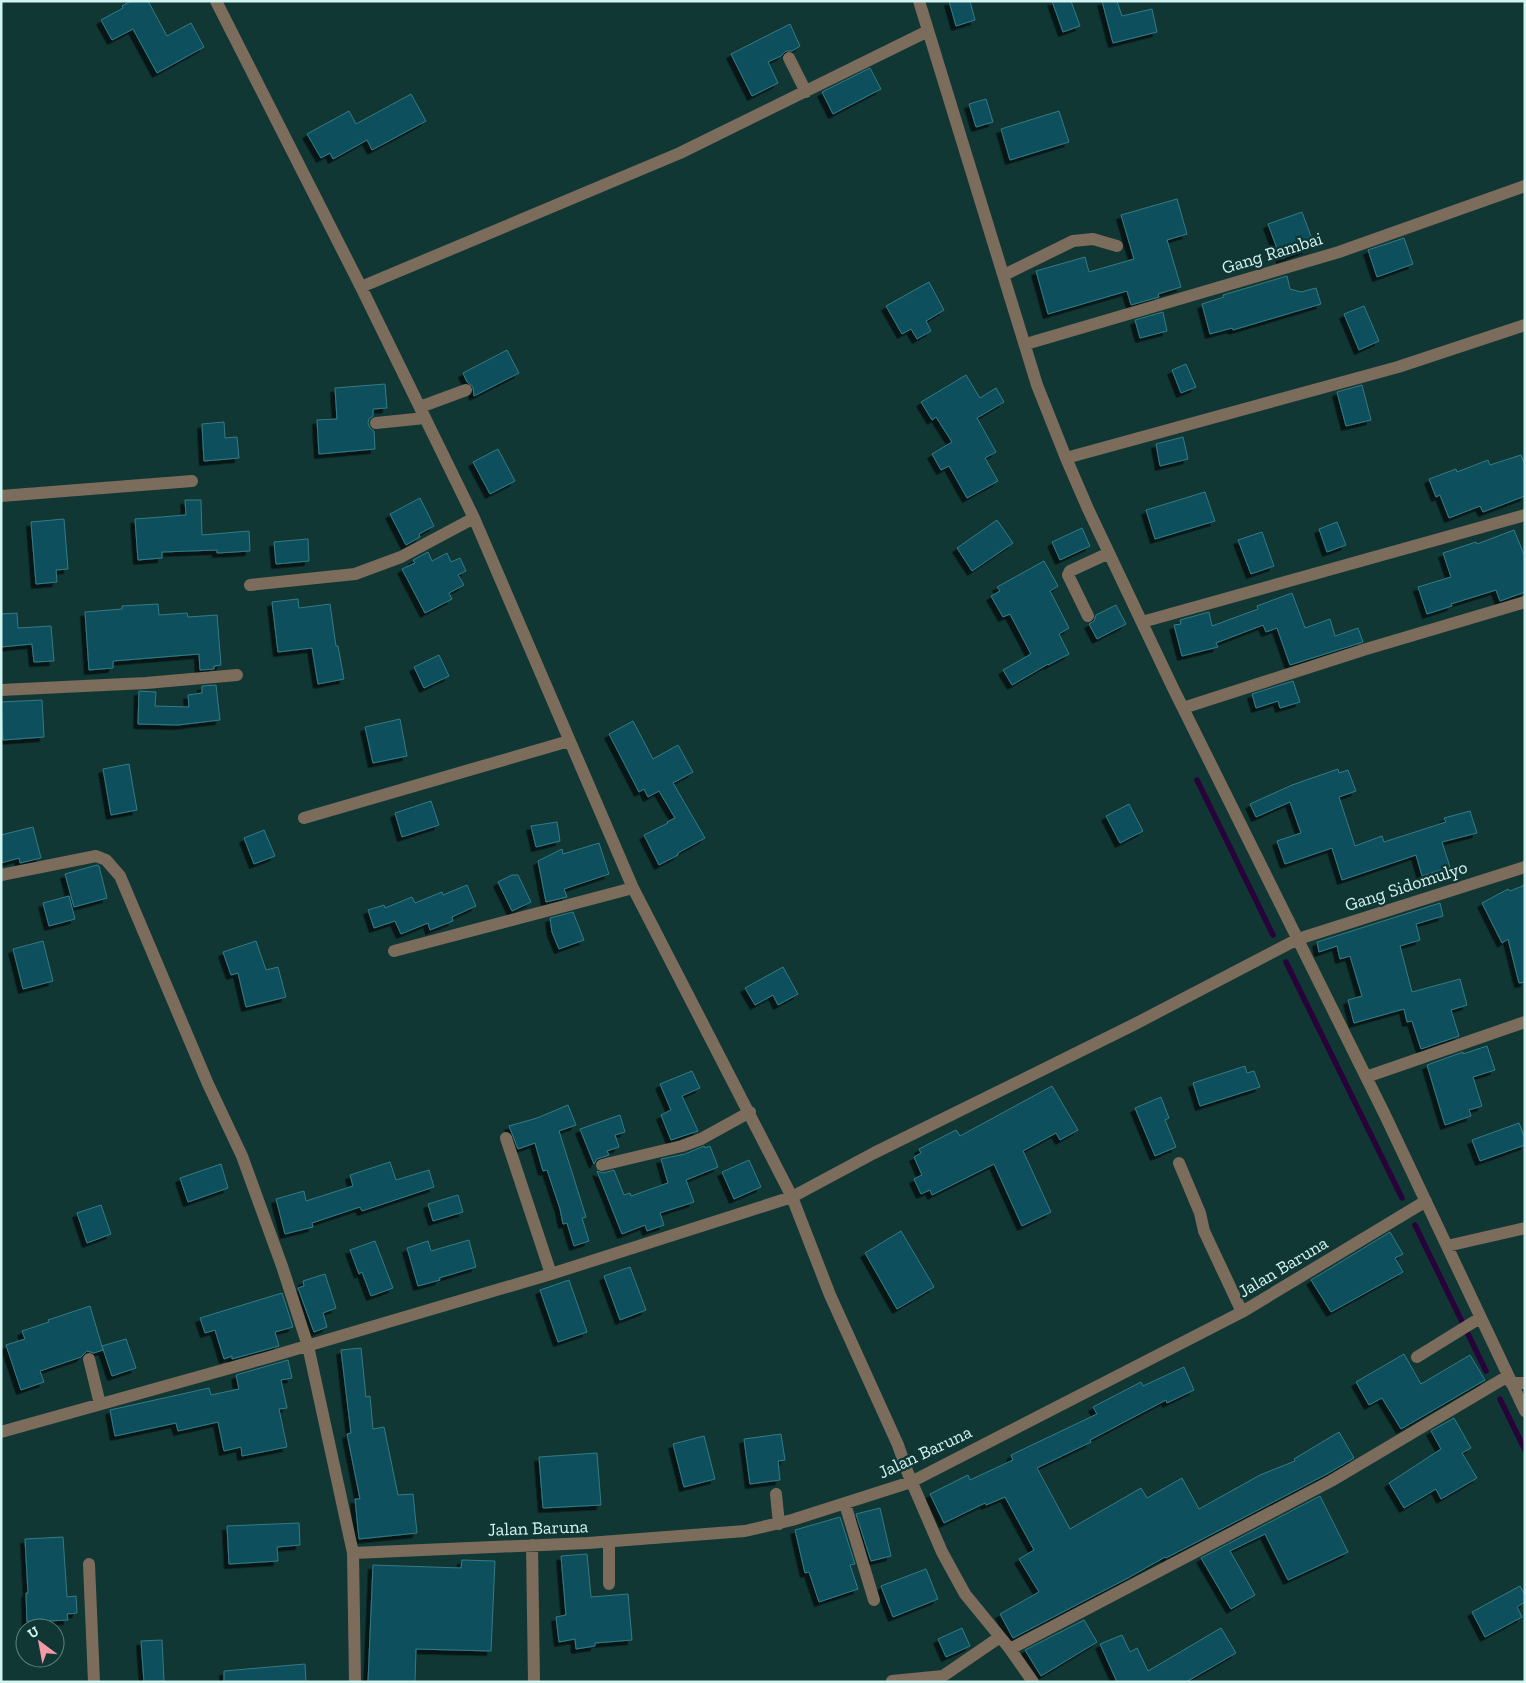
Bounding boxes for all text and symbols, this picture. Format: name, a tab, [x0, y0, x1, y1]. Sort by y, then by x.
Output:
street label: Gang Rambai	[1219, 227, 1325, 279]
street label: Gang Sidomulyo	[1342, 856, 1470, 916]
street label: Jalan Baruna	[1234, 1232, 1332, 1302]
street label: Jalan Baruna	[875, 1421, 975, 1483]
street label: Jalan Baruna	[487, 1515, 589, 1541]
north arrow	[15, 1618, 65, 1668]
text: U	[25, 1623, 42, 1642]

